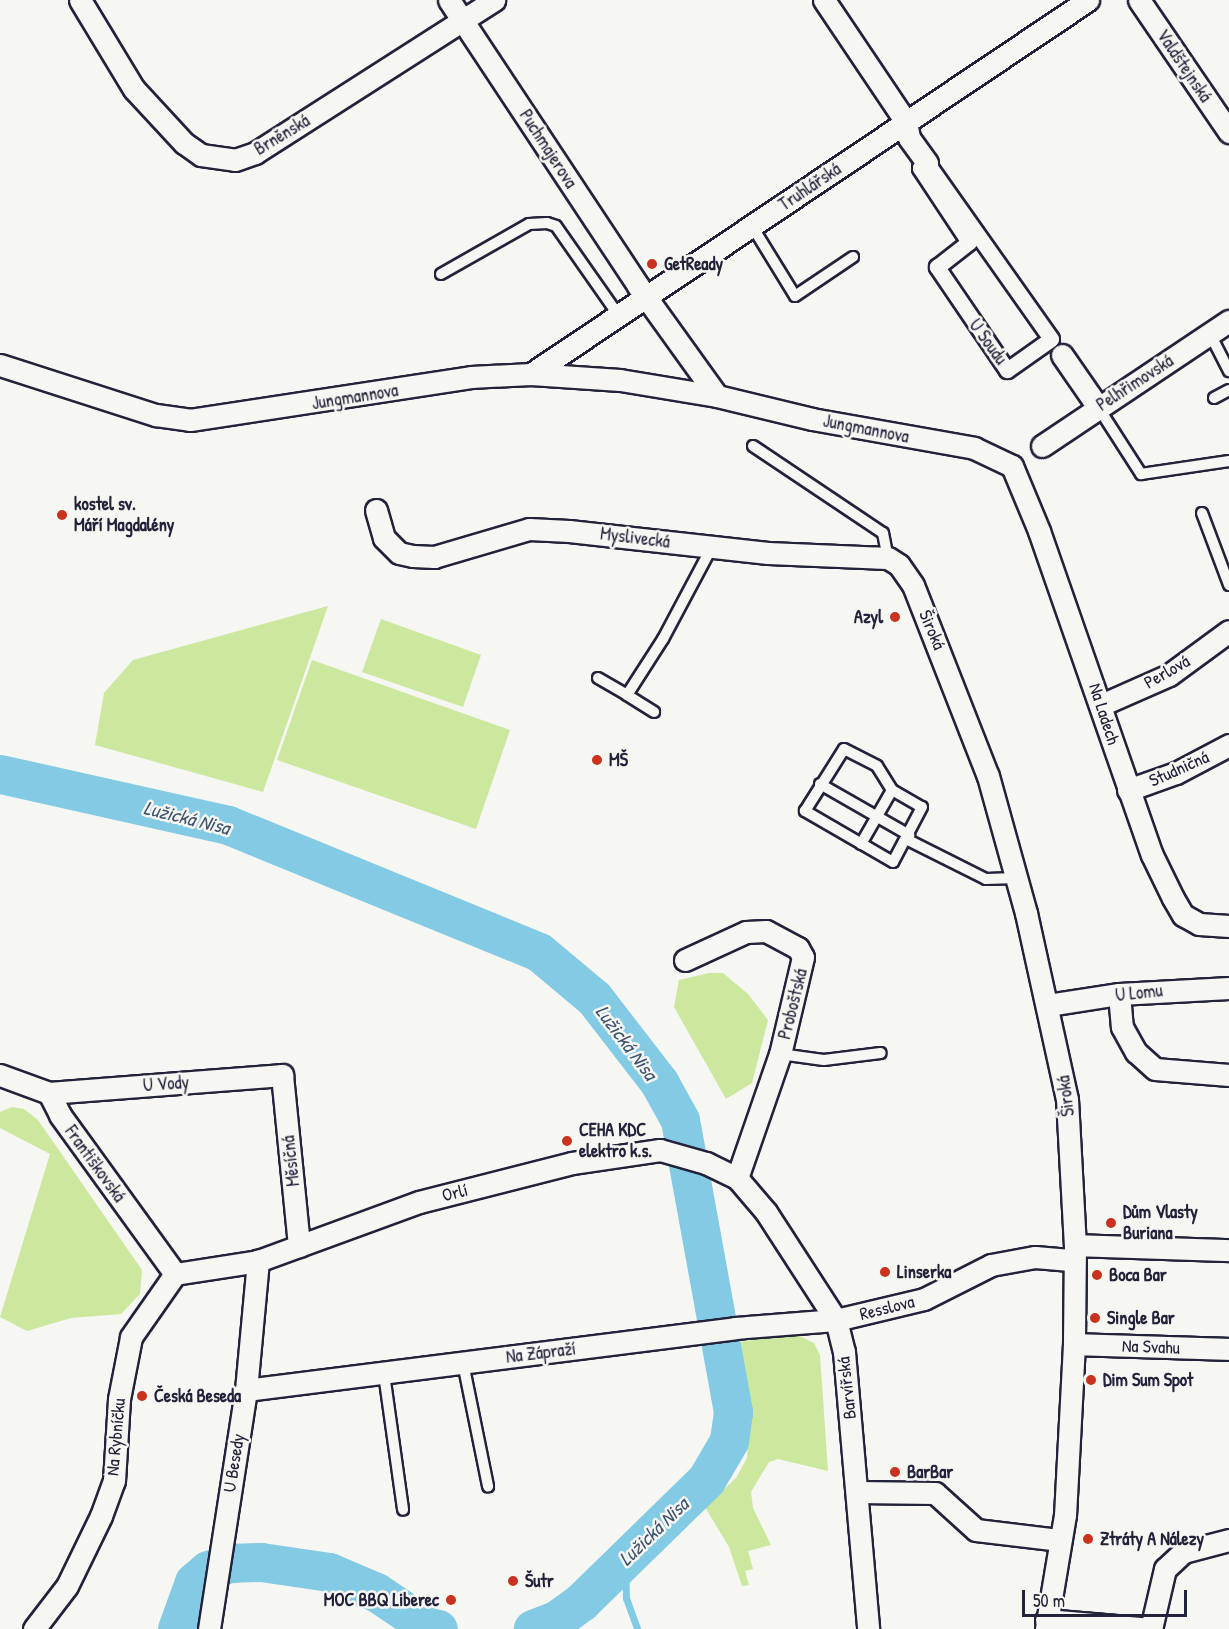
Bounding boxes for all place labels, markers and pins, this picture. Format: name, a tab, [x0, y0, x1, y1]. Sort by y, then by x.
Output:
place label: GetReady	[664, 253, 723, 275]
marker: GetReady	[645, 257, 659, 271]
place label: kostel sv. Máří Magdalény	[74, 494, 174, 536]
marker: kostel sv. Máří Magdalény	[55, 508, 69, 522]
place label: Azyl	[854, 606, 883, 628]
marker: Azyl	[888, 610, 902, 624]
place label: MŠ	[609, 749, 628, 771]
marker: MŠ	[590, 753, 604, 767]
place label: CEHA KDC elektro k.s.	[579, 1120, 652, 1162]
marker: CEHA KDC elektro k.s.	[560, 1134, 574, 1148]
place label: Dům Vlasty Buriana	[1123, 1202, 1198, 1244]
marker: Dům Vlasty Buriana	[1104, 1216, 1118, 1230]
place label: Linserka	[897, 1261, 951, 1283]
place label: Boca Bar	[1109, 1264, 1167, 1286]
marker: Linserka	[878, 1265, 892, 1279]
marker: Boca Bar	[1090, 1268, 1104, 1282]
place label: Single Bar	[1107, 1307, 1175, 1329]
marker: Single Bar	[1088, 1311, 1102, 1325]
place label: Dim Sum Spot	[1103, 1369, 1193, 1391]
marker: Dim Sum Spot	[1084, 1373, 1098, 1387]
place label: Česká Beseda	[154, 1385, 241, 1407]
marker: Česká Beseda	[135, 1389, 149, 1403]
place label: BarBar	[907, 1461, 953, 1483]
marker: BarBar	[888, 1465, 902, 1479]
place label: Ztráty A Nálezy	[1100, 1528, 1204, 1550]
marker: Ztráty A Nálezy	[1081, 1532, 1095, 1546]
place label: Šutr	[525, 1570, 554, 1592]
marker: Šutr	[506, 1574, 520, 1588]
place label: MOC BBQ Liberec	[324, 1589, 439, 1611]
marker: MOC BBQ Liberec	[444, 1593, 458, 1607]

